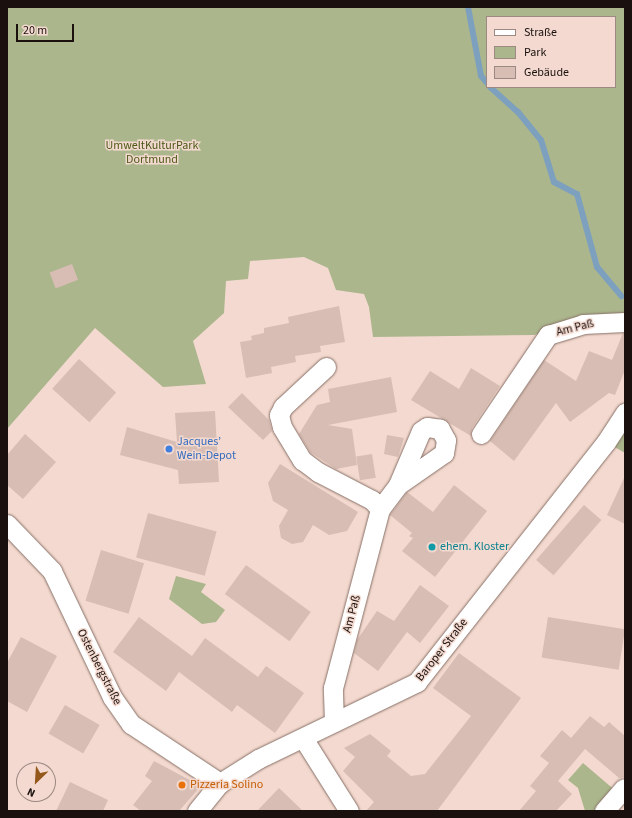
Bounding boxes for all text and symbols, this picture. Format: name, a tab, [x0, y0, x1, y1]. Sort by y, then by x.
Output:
scale bar	[18, 16, 76, 42]
legend	[486, 16, 616, 88]
text: 20 m	[23, 22, 47, 39]
text: Straße	[524, 24, 557, 41]
text: Park	[524, 44, 546, 61]
text: Gebäude	[524, 64, 569, 81]
park label: UmweltKulturPark Dortmund	[106, 139, 198, 167]
street label: Am Paß	[555, 316, 595, 340]
place label: Jacques’ Wein-Depot	[177, 435, 236, 463]
marker: Jacques’ Wein-Depot	[164, 444, 174, 454]
place label: ehem. Kloster	[440, 540, 509, 554]
marker: ehem. Kloster	[427, 542, 437, 552]
street label: Am Paß	[340, 594, 364, 634]
street label: Baroper Straße	[413, 616, 471, 684]
street label: Ostenbergstraße	[74, 627, 124, 707]
north arrow	[16, 762, 56, 802]
place label: Pizzeria Solino	[190, 778, 263, 792]
marker: Pizzeria Solino	[177, 780, 187, 790]
text: N	[25, 784, 38, 801]

